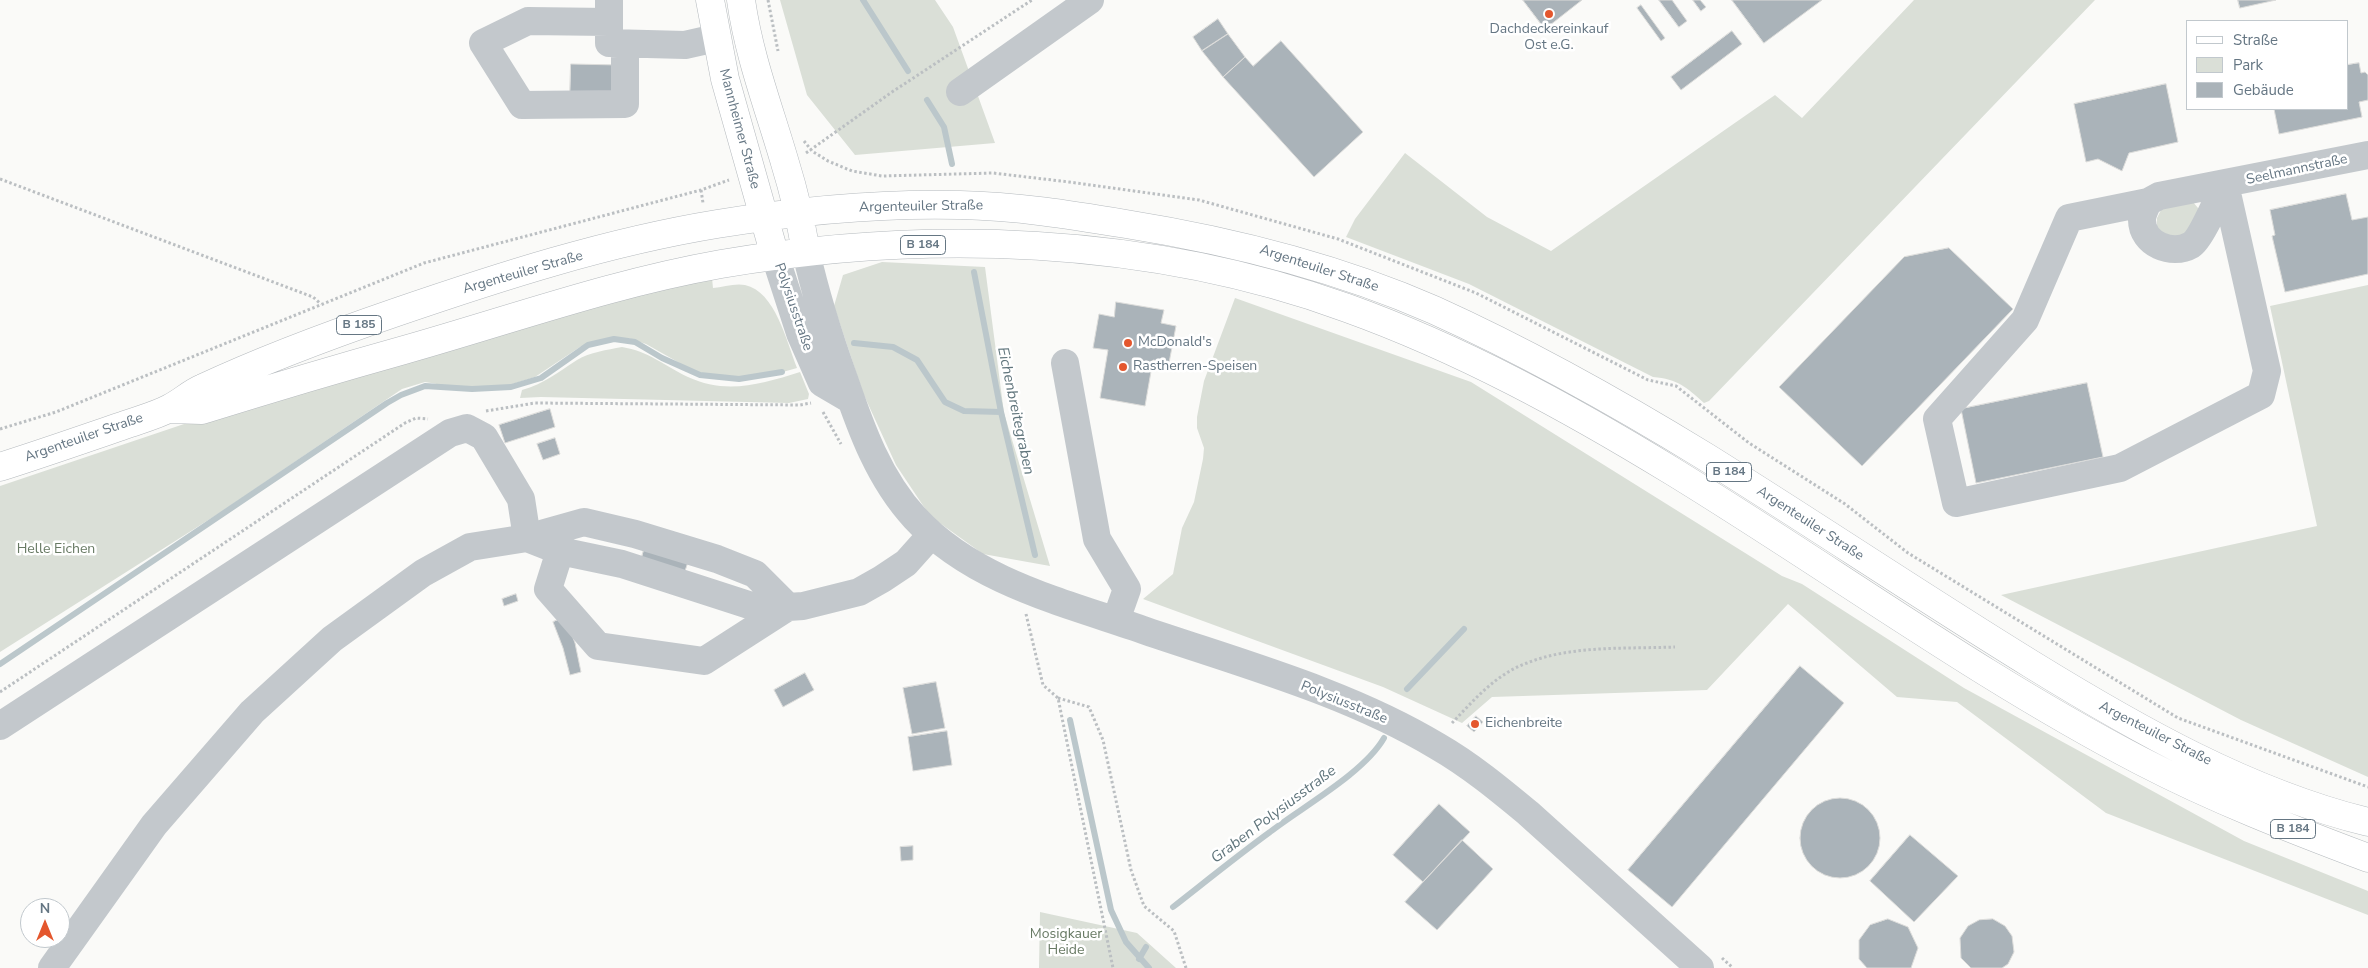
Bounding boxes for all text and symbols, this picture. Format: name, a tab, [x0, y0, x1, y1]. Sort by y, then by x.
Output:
marker: Dachdeckereinkauf Ost e.G.	[1543, 8, 1555, 20]
legend	[2186, 20, 2348, 110]
place label: Dachdeckereinkauf Ost e.G.	[1489, 22, 1609, 54]
text: Straße	[2233, 30, 2278, 50]
text: Park	[2233, 55, 2263, 75]
street label: Mannheimer Straße	[715, 67, 763, 191]
text: Gebäude	[2233, 80, 2294, 100]
street label: Seelmannstraße	[2245, 151, 2349, 189]
street label: Argenteuiler Straße	[859, 198, 983, 216]
road number: B 184	[900, 236, 946, 254]
street label: Argenteuiler Straße	[1257, 242, 1381, 296]
street label: Argenteuiler Straße	[461, 248, 585, 298]
street label: Polysiusstraße	[770, 261, 816, 353]
road number: B 185	[336, 316, 382, 334]
place label: McDonald's	[1138, 335, 1212, 351]
marker: McDonald's	[1122, 337, 1134, 349]
water label: Eichenbreitegraben	[993, 345, 1037, 477]
place label: Rastherren-Speisen	[1133, 359, 1257, 375]
marker: Rastherren-Speisen	[1117, 361, 1129, 373]
street label: Argenteuiler Straße	[23, 410, 145, 466]
road number: B 184	[1706, 462, 1752, 482]
street label: Argenteuiler Straße	[1753, 483, 1867, 565]
park label: Helle Eichen	[17, 542, 95, 558]
street label: Polysiusstraße	[1298, 678, 1390, 728]
street label: Argenteuiler Straße	[2096, 698, 2214, 770]
place label: Eichenbreite	[1485, 716, 1562, 732]
marker: Eichenbreite	[1469, 718, 1481, 730]
water label: Graben Polysiusstraße	[1208, 762, 1340, 868]
road number: B 184	[2270, 820, 2316, 839]
north arrow	[20, 898, 70, 948]
text: N	[40, 899, 50, 918]
park label: Mosigkauer Heide	[1030, 927, 1102, 960]

